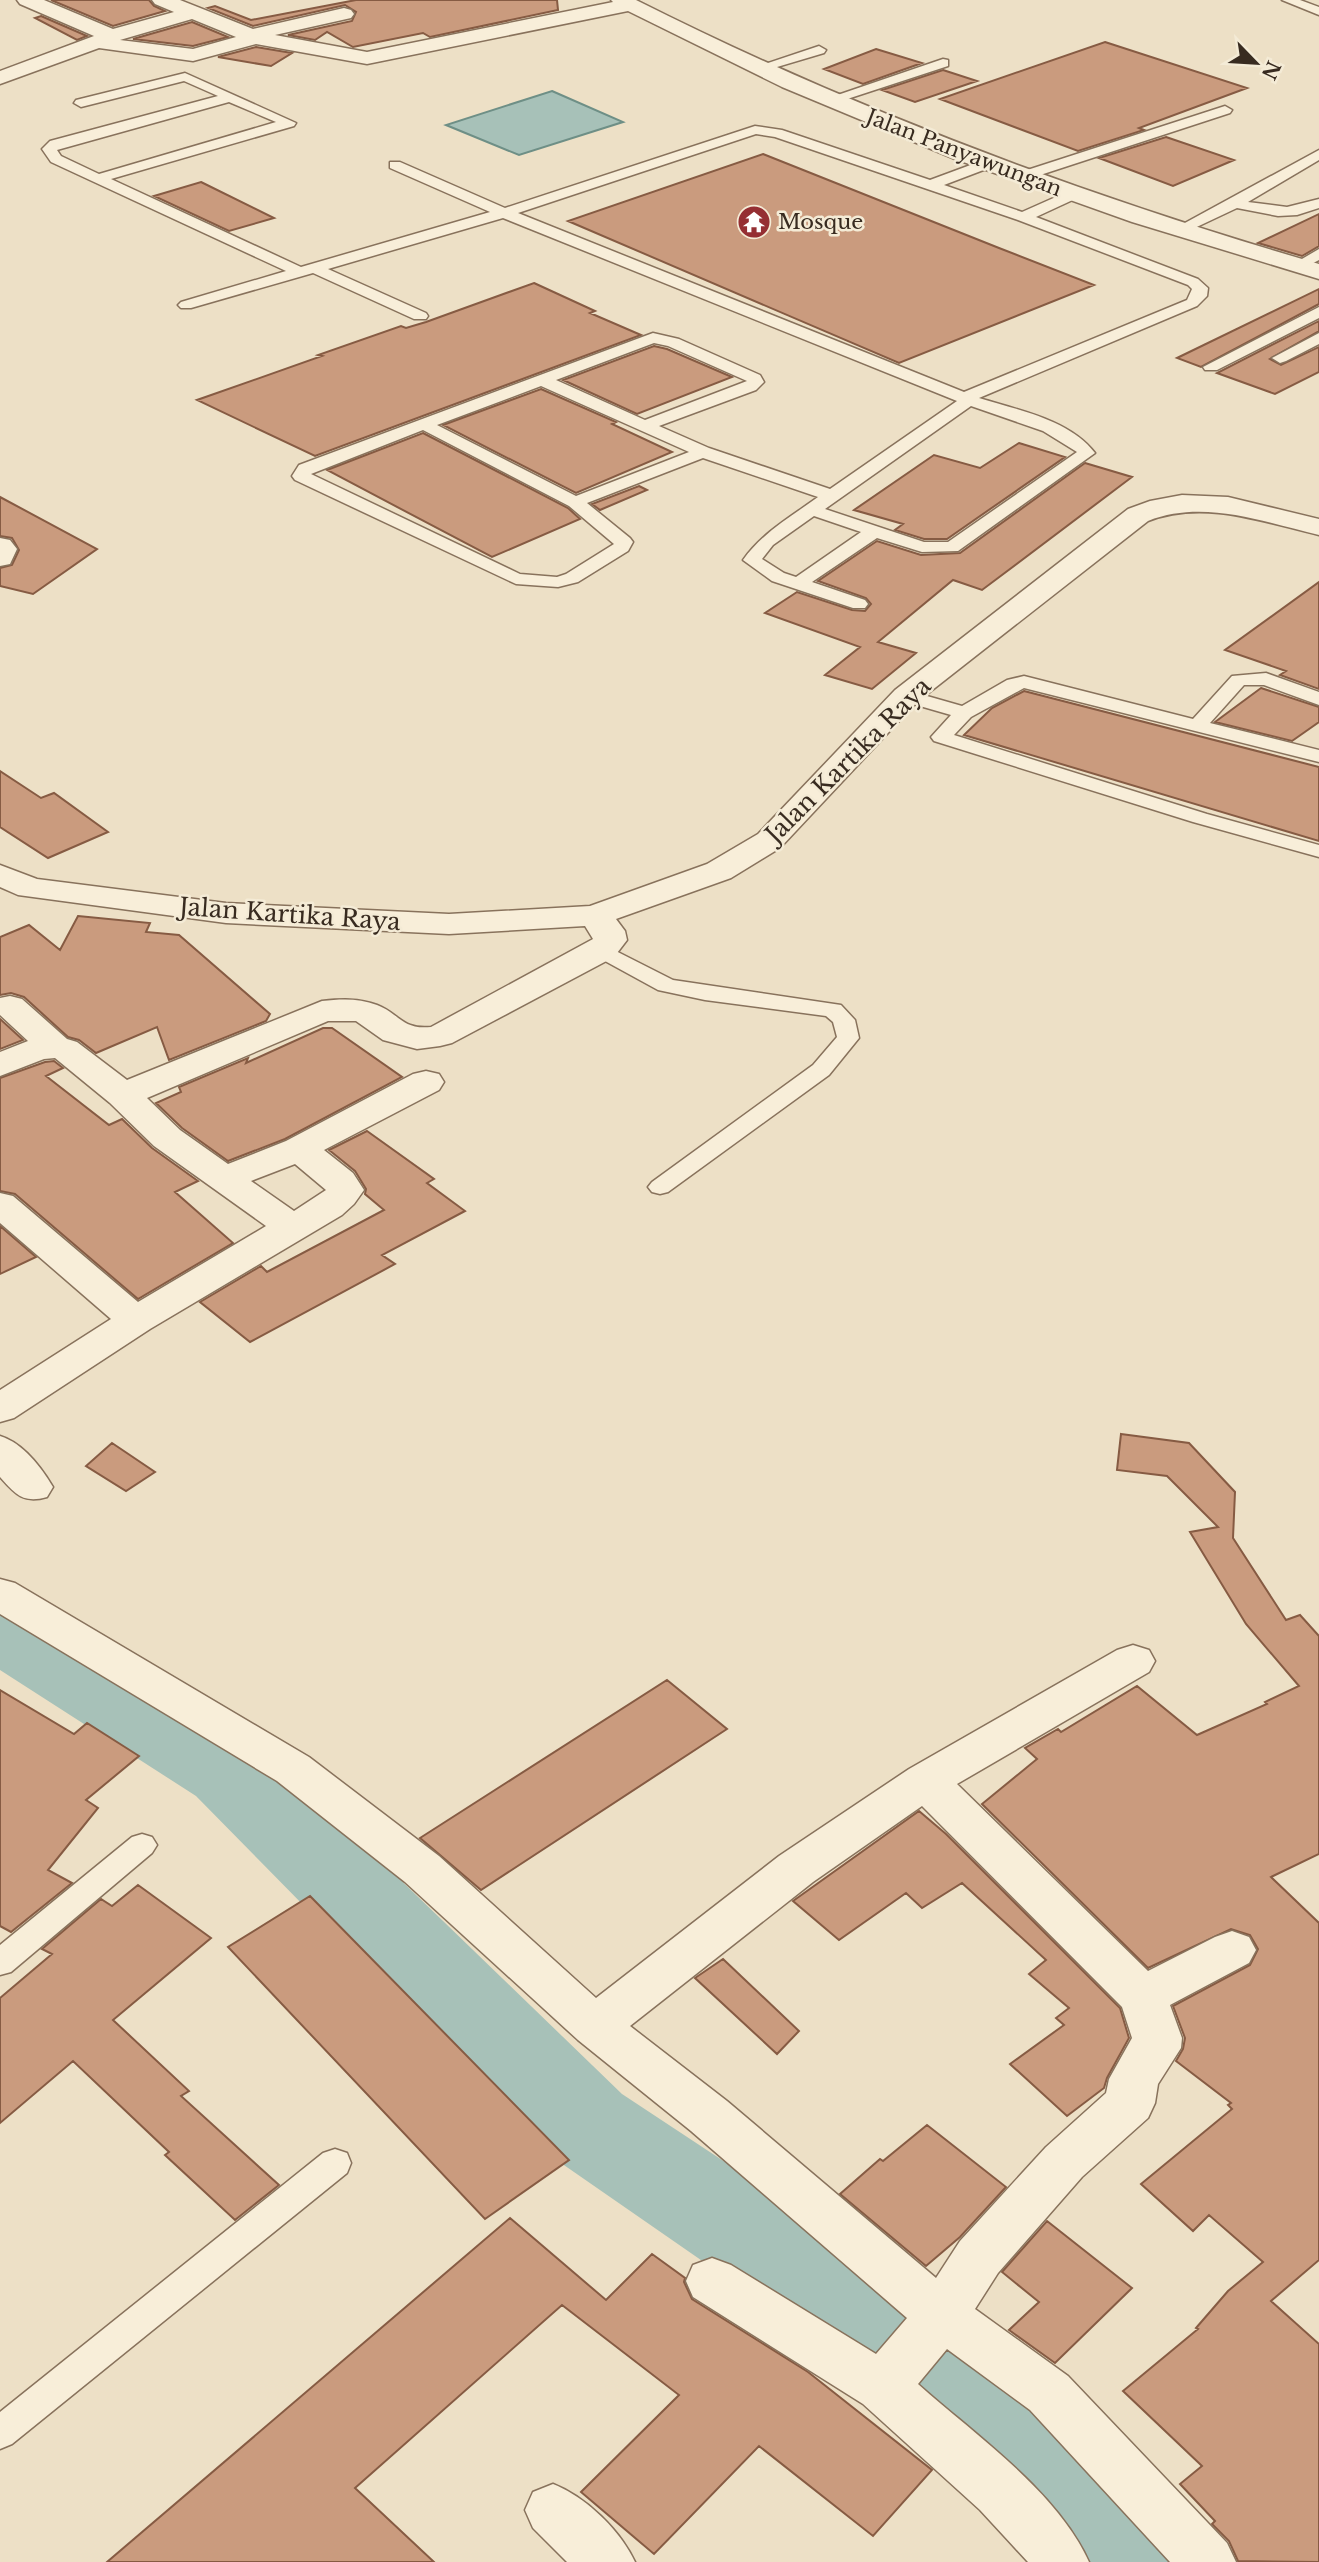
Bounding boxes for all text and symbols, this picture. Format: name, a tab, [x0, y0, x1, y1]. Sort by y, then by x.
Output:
north arrow	[1221, 28, 1291, 98]
text: N	[1257, 57, 1285, 83]
street label: Jalan Panyawungan	[860, 103, 1066, 202]
temple icon: Mosque	[735, 203, 773, 241]
place label: Mosque	[778, 209, 863, 235]
street label: Jalan Kartika Raya	[757, 671, 937, 851]
street label: Jalan Kartika Raya	[175, 892, 402, 936]

